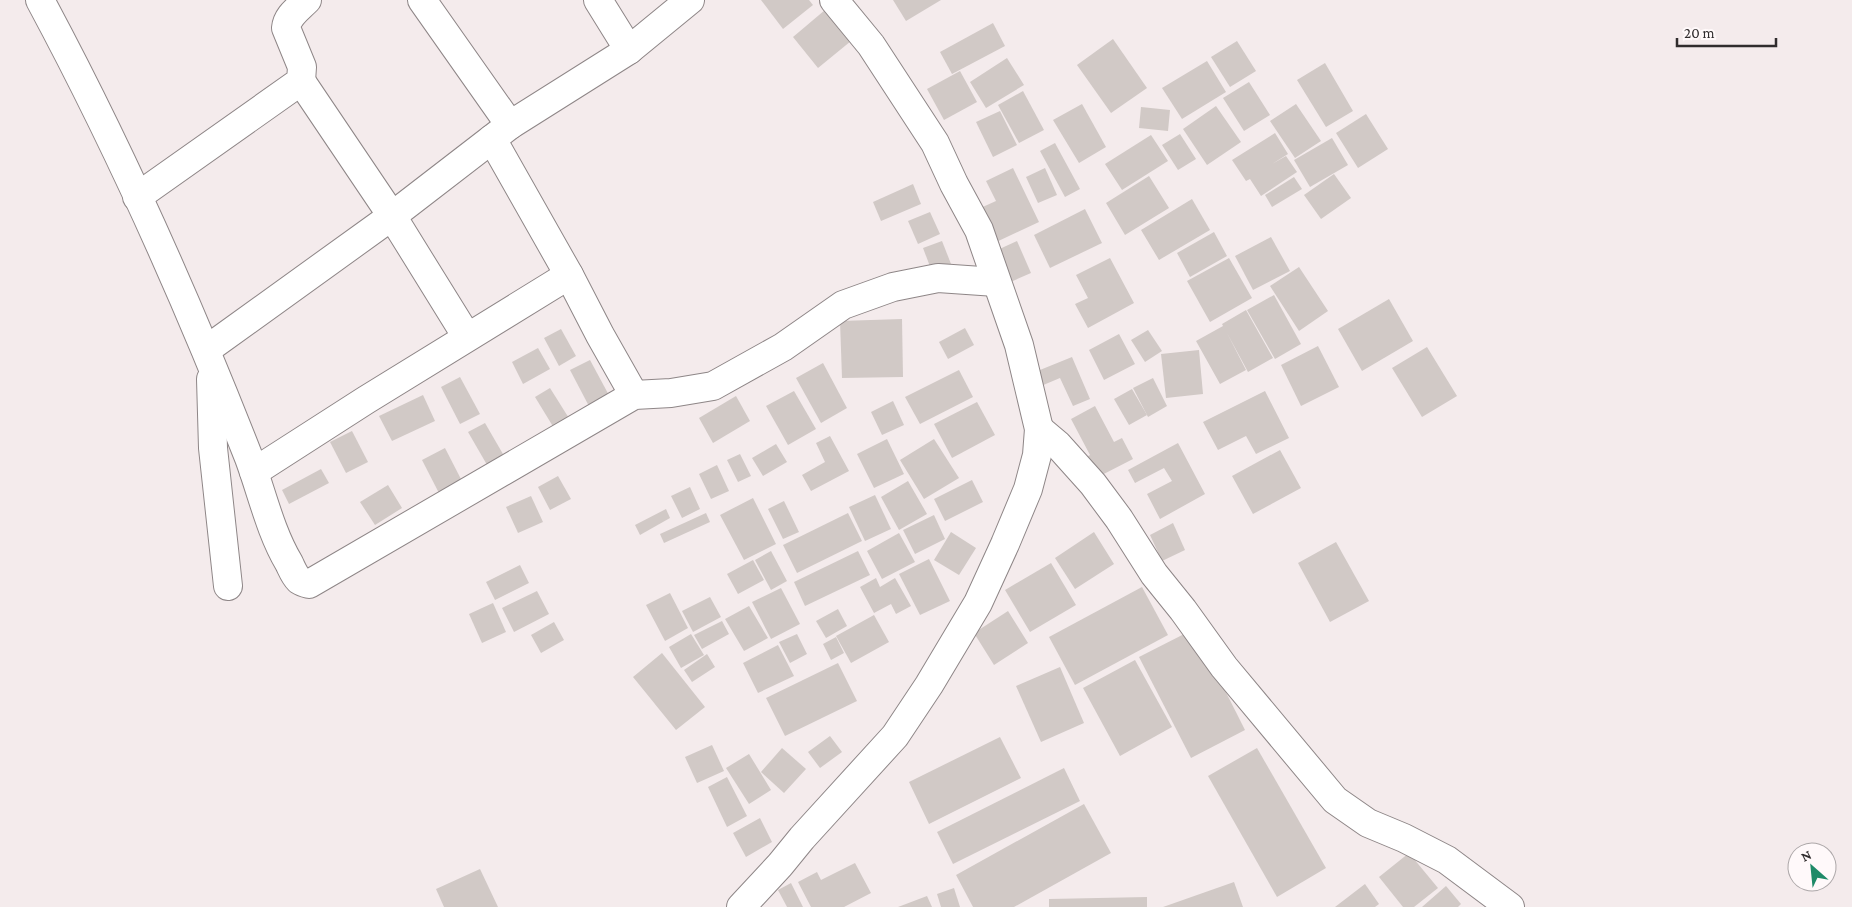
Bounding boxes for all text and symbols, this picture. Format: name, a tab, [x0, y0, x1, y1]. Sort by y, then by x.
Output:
scale bar	[1677, 15, 1776, 47]
text: 20 m	[1684, 25, 1715, 41]
north arrow	[1787, 842, 1837, 892]
text: N	[1798, 846, 1814, 865]

